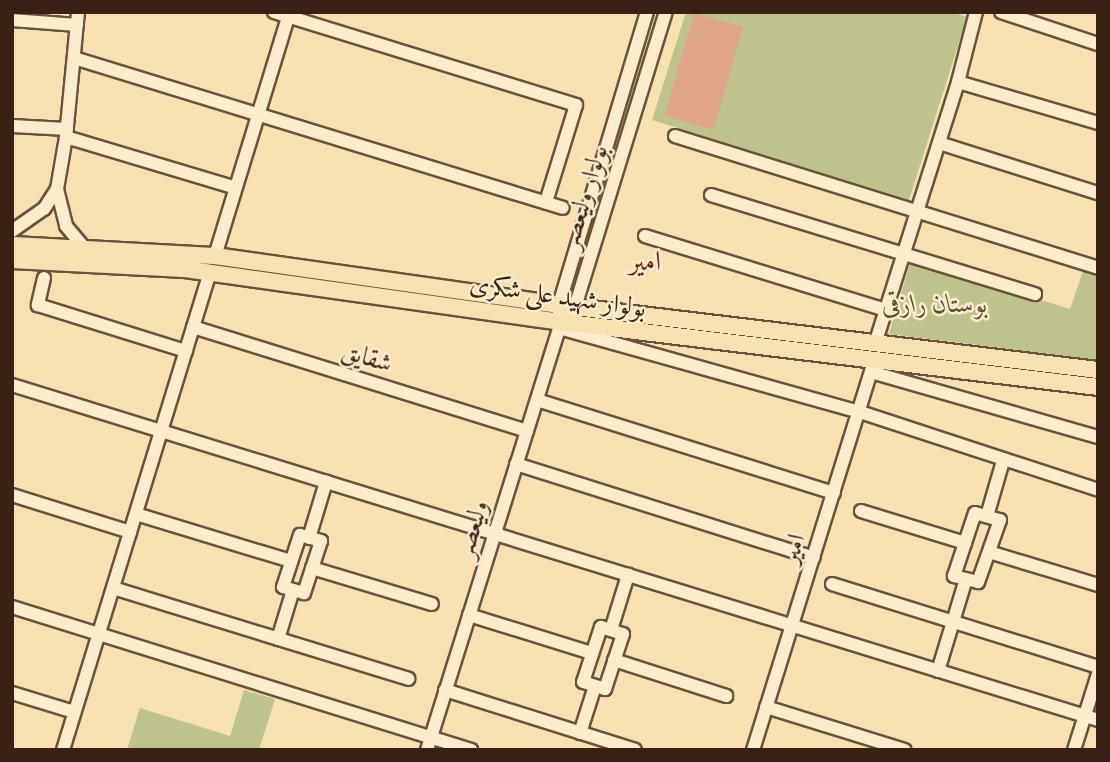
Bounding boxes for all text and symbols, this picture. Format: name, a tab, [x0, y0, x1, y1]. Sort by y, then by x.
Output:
street label: بولوار ولیعصر	[553, 141, 615, 253]
district label: امیر	[629, 243, 661, 277]
street label: بولوار شهید علی شکری	[468, 268, 648, 324]
park label: بوستان رازقی	[882, 288, 988, 320]
street label: شقایق	[338, 335, 396, 379]
street label: ولیعصر	[449, 496, 495, 562]
street label: امیر	[774, 530, 812, 568]

